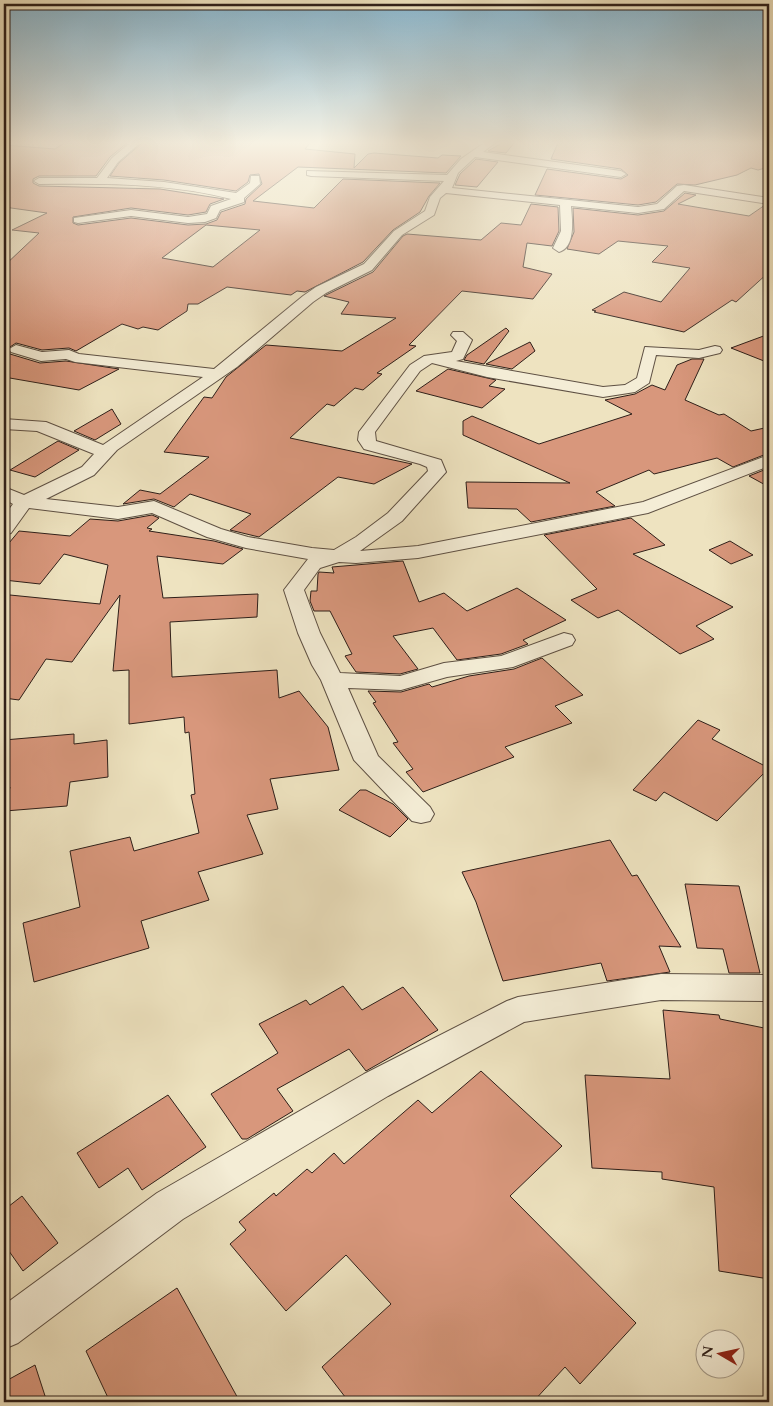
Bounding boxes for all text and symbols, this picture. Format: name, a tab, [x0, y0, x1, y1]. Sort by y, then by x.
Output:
north arrow	[696, 1328, 746, 1378]
text: N	[697, 1345, 718, 1360]

